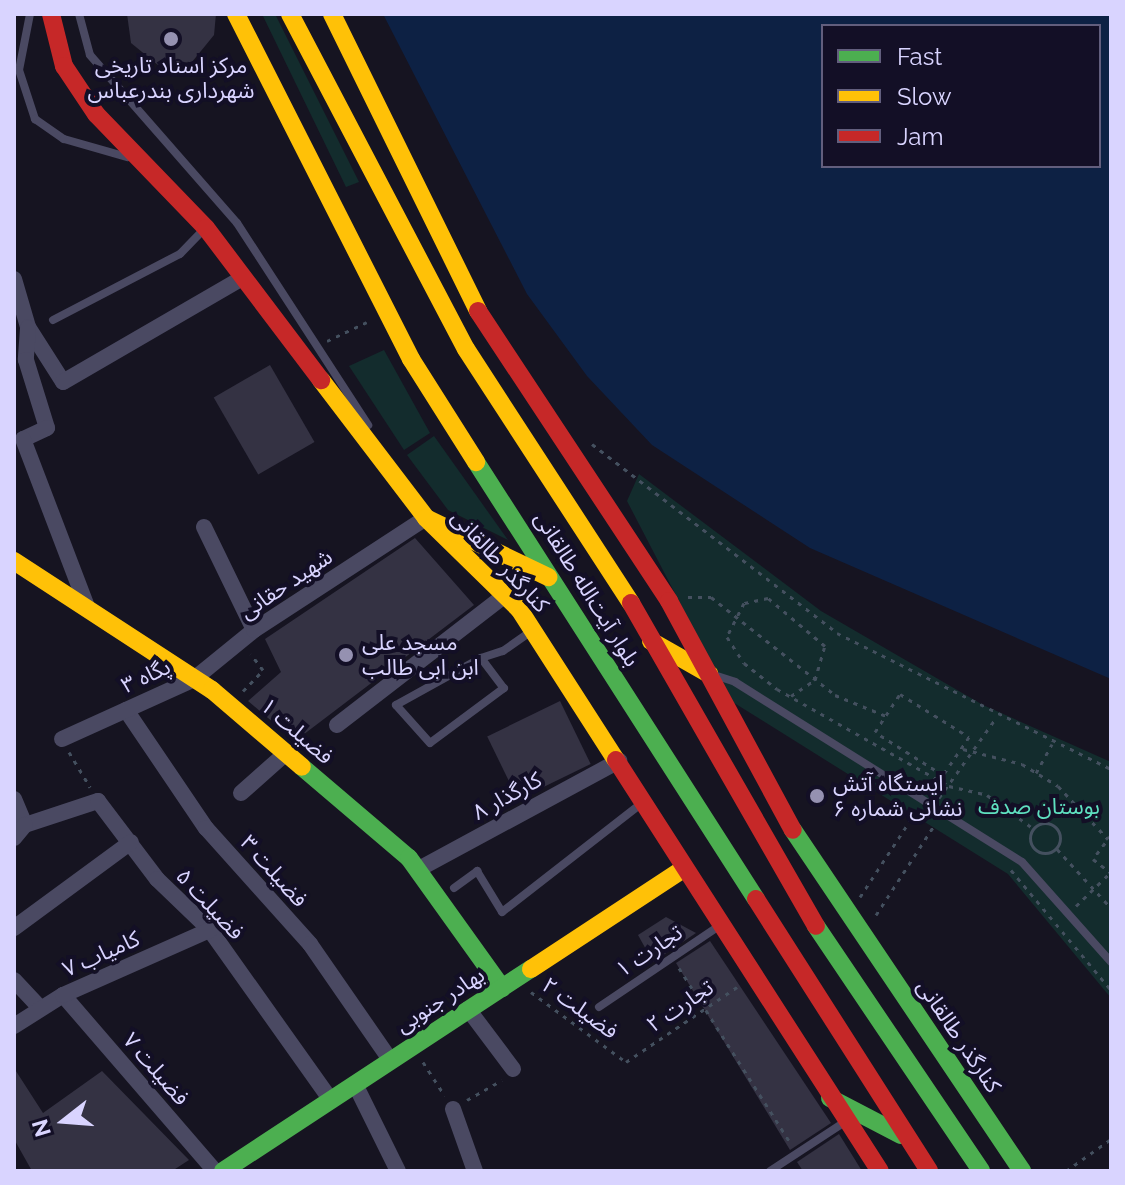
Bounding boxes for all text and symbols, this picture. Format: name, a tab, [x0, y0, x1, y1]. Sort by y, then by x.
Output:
legend	[821, 24, 1101, 168]
marker: مرکز اسناد تاریخی شهرداری بندرعباس	[162, 30, 180, 48]
text: Fast	[897, 42, 942, 71]
place label: مرکز اسناد تاریخی شهرداری بندرعباس	[88, 52, 254, 104]
text: Slow	[897, 82, 951, 111]
text: Jam	[897, 122, 943, 151]
street label: کنارگذر طالقانی	[446, 504, 554, 618]
street label: بلوار آیت‌الله طالقانی	[529, 507, 645, 671]
street label: شهید حقانی	[235, 543, 337, 625]
place label: مسجد علی ابن ابی طالب	[362, 629, 479, 680]
marker: مسجد علی ابن ابی طالب	[337, 646, 355, 664]
street label: پگاه ۳	[117, 653, 175, 699]
street label: فضیلت ۱	[255, 692, 339, 770]
street label: کارگذار ۸	[468, 766, 546, 826]
place label: ایستگاه آتش نشانی شماره ۶	[833, 770, 962, 822]
marker: ایستگاه آتش نشانی شماره ۶	[808, 787, 826, 805]
park label: بوستان صدف	[978, 794, 1100, 820]
street label: فضیلت ۳	[235, 830, 313, 912]
street label: فضیلت ۵	[170, 863, 250, 945]
street label: تجارت ۱	[610, 919, 688, 983]
street label: کامیاب ۷	[58, 925, 144, 983]
street label: بهادر جنوبی	[391, 962, 489, 1038]
street label: فضیلت ۲	[537, 972, 623, 1044]
street label: تجارت ۲	[641, 974, 719, 1038]
street label: کنارگذر طالقانی	[911, 974, 1007, 1098]
street label: فضیلت ۷	[117, 1027, 195, 1111]
north arrow	[24, 1081, 104, 1161]
text: N	[26, 1116, 56, 1140]

